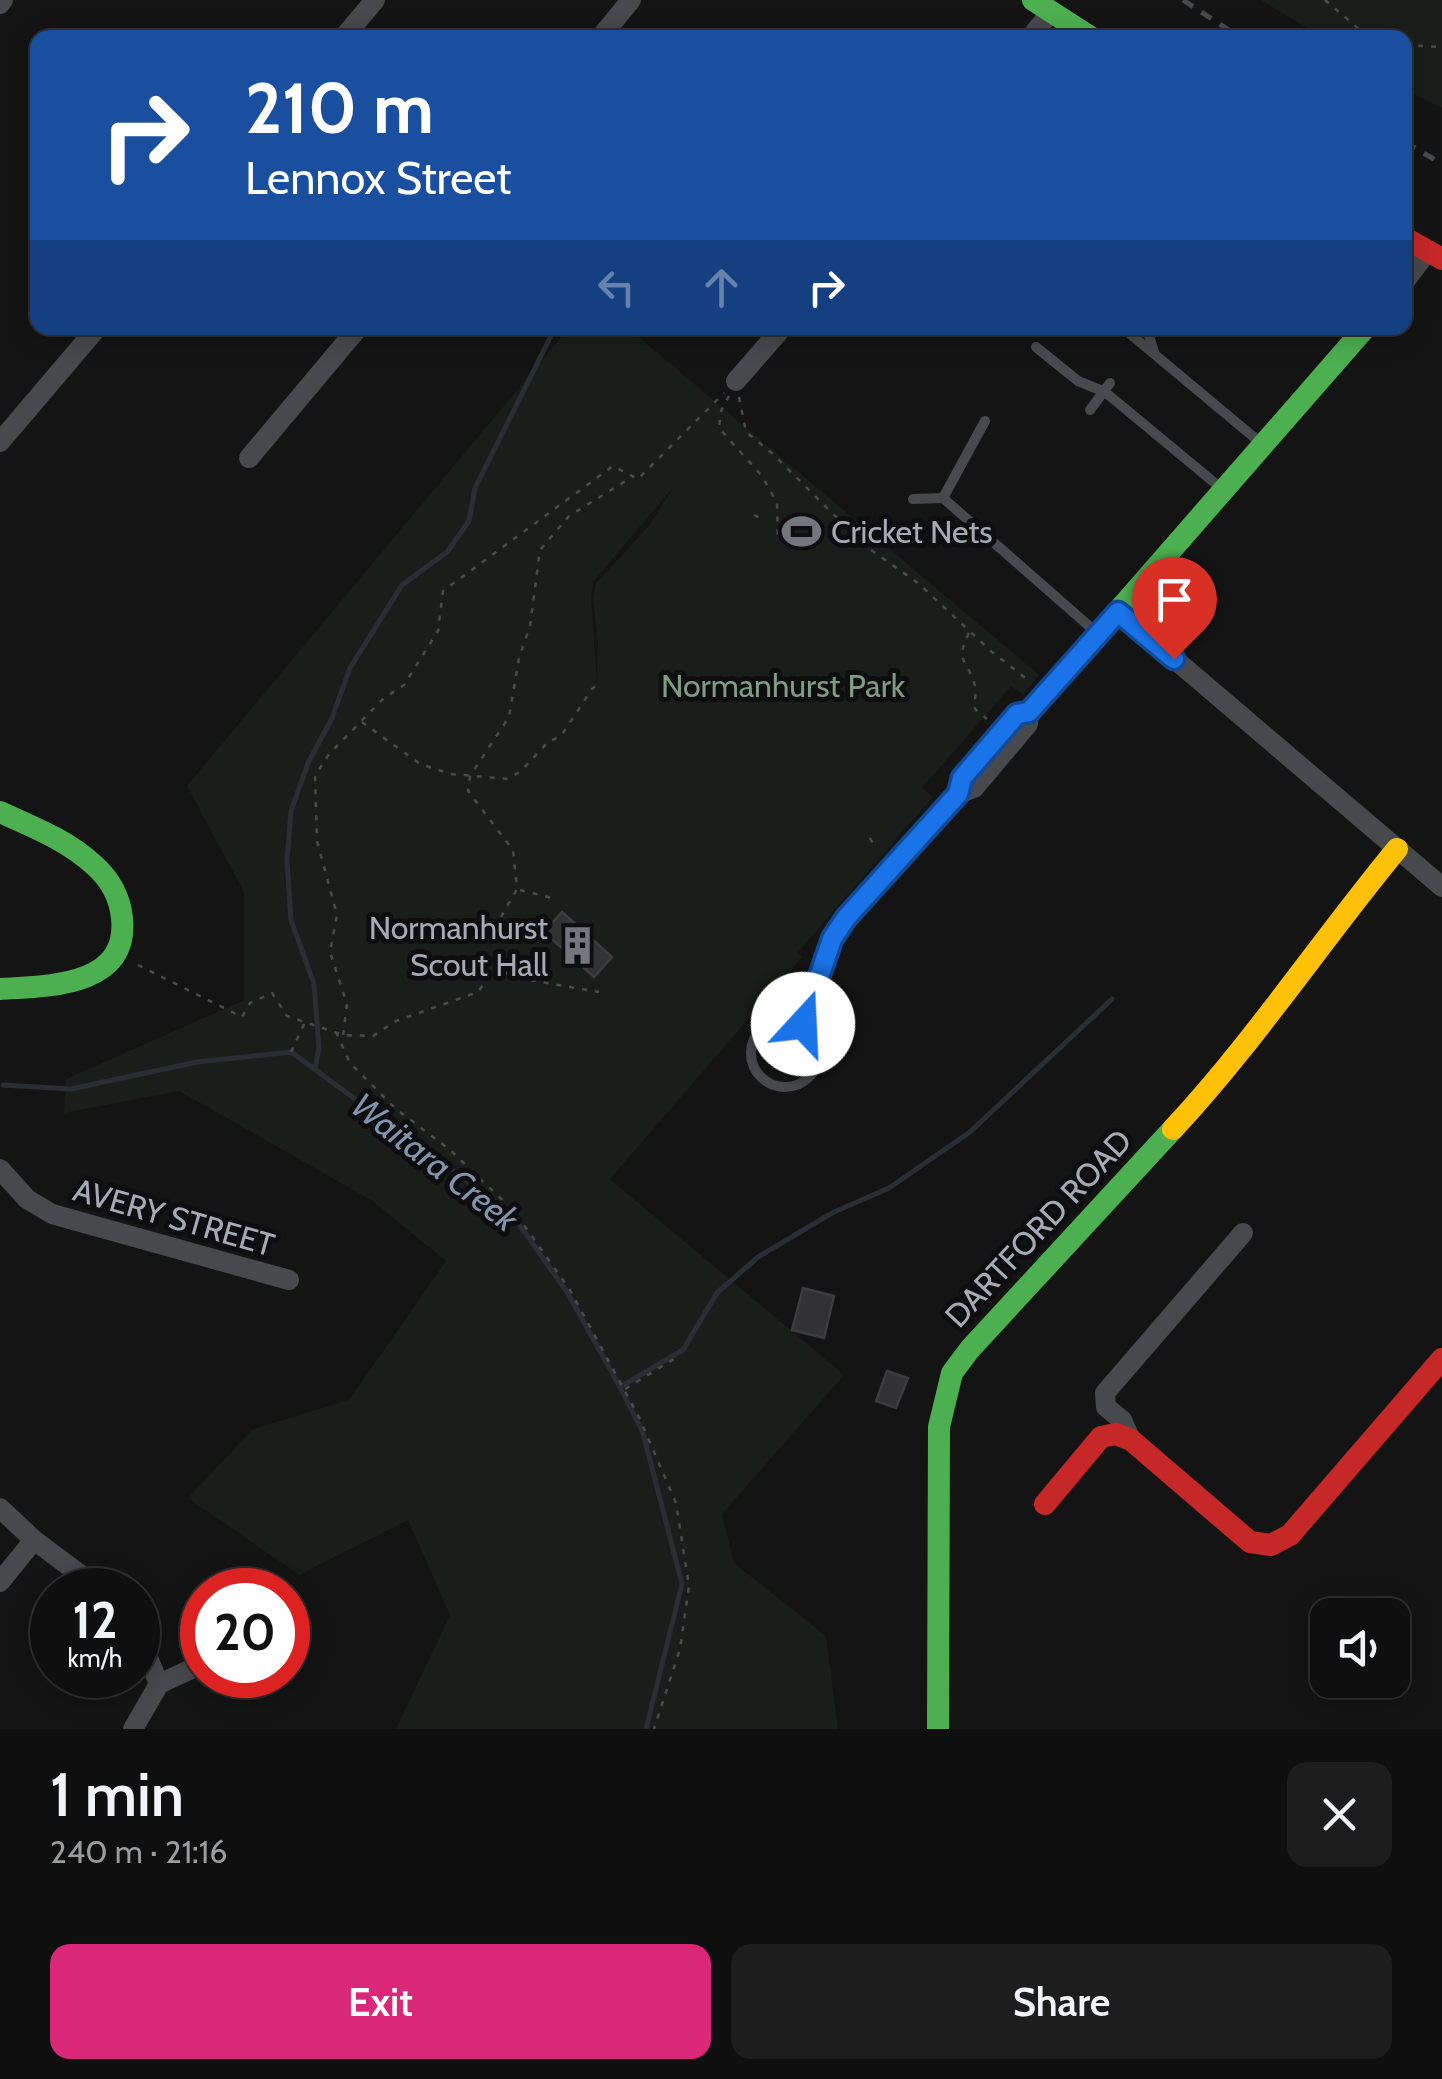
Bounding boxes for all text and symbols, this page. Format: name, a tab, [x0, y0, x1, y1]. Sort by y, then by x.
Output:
text: 210 m	[245, 65, 434, 151]
icon: right	[80, 70, 210, 200]
text: Lennox Street	[245, 151, 511, 205]
icon: left	[589, 260, 644, 315]
icon: ahead	[694, 260, 749, 315]
icon: right	[799, 260, 854, 315]
sports icon: Cricket Nets	[780, 510, 822, 552]
place label: Cricket Nets	[831, 512, 992, 551]
pin	[1132, 557, 1217, 660]
icon: arrive	[1147, 572, 1202, 627]
park label: Normanhurst Park	[661, 666, 906, 705]
place label: Normanhurst Scout Hall	[369, 908, 548, 984]
building icon: Normanhurst Scout Hall	[557, 924, 599, 966]
position arrow	[751, 972, 855, 1076]
water label: Waitara Creek	[343, 1084, 528, 1241]
street label: DARTFORD ROAD	[936, 1121, 1140, 1335]
street label: AVERY STREET	[69, 1170, 279, 1264]
speed limit sign: 20	[180, 1568, 310, 1698]
text: 12	[73, 1590, 117, 1651]
map controls	[1310, 1598, 1410, 1698]
button: sound	[1310, 1598, 1410, 1698]
text: km/h	[68, 1643, 122, 1673]
text: 1 min	[50, 1758, 184, 1831]
button: close	[1287, 1762, 1392, 1867]
text: 240 m · 21:16	[50, 1832, 227, 1871]
button: Exit	[50, 1944, 711, 2059]
button: Share	[731, 1944, 1392, 2059]

